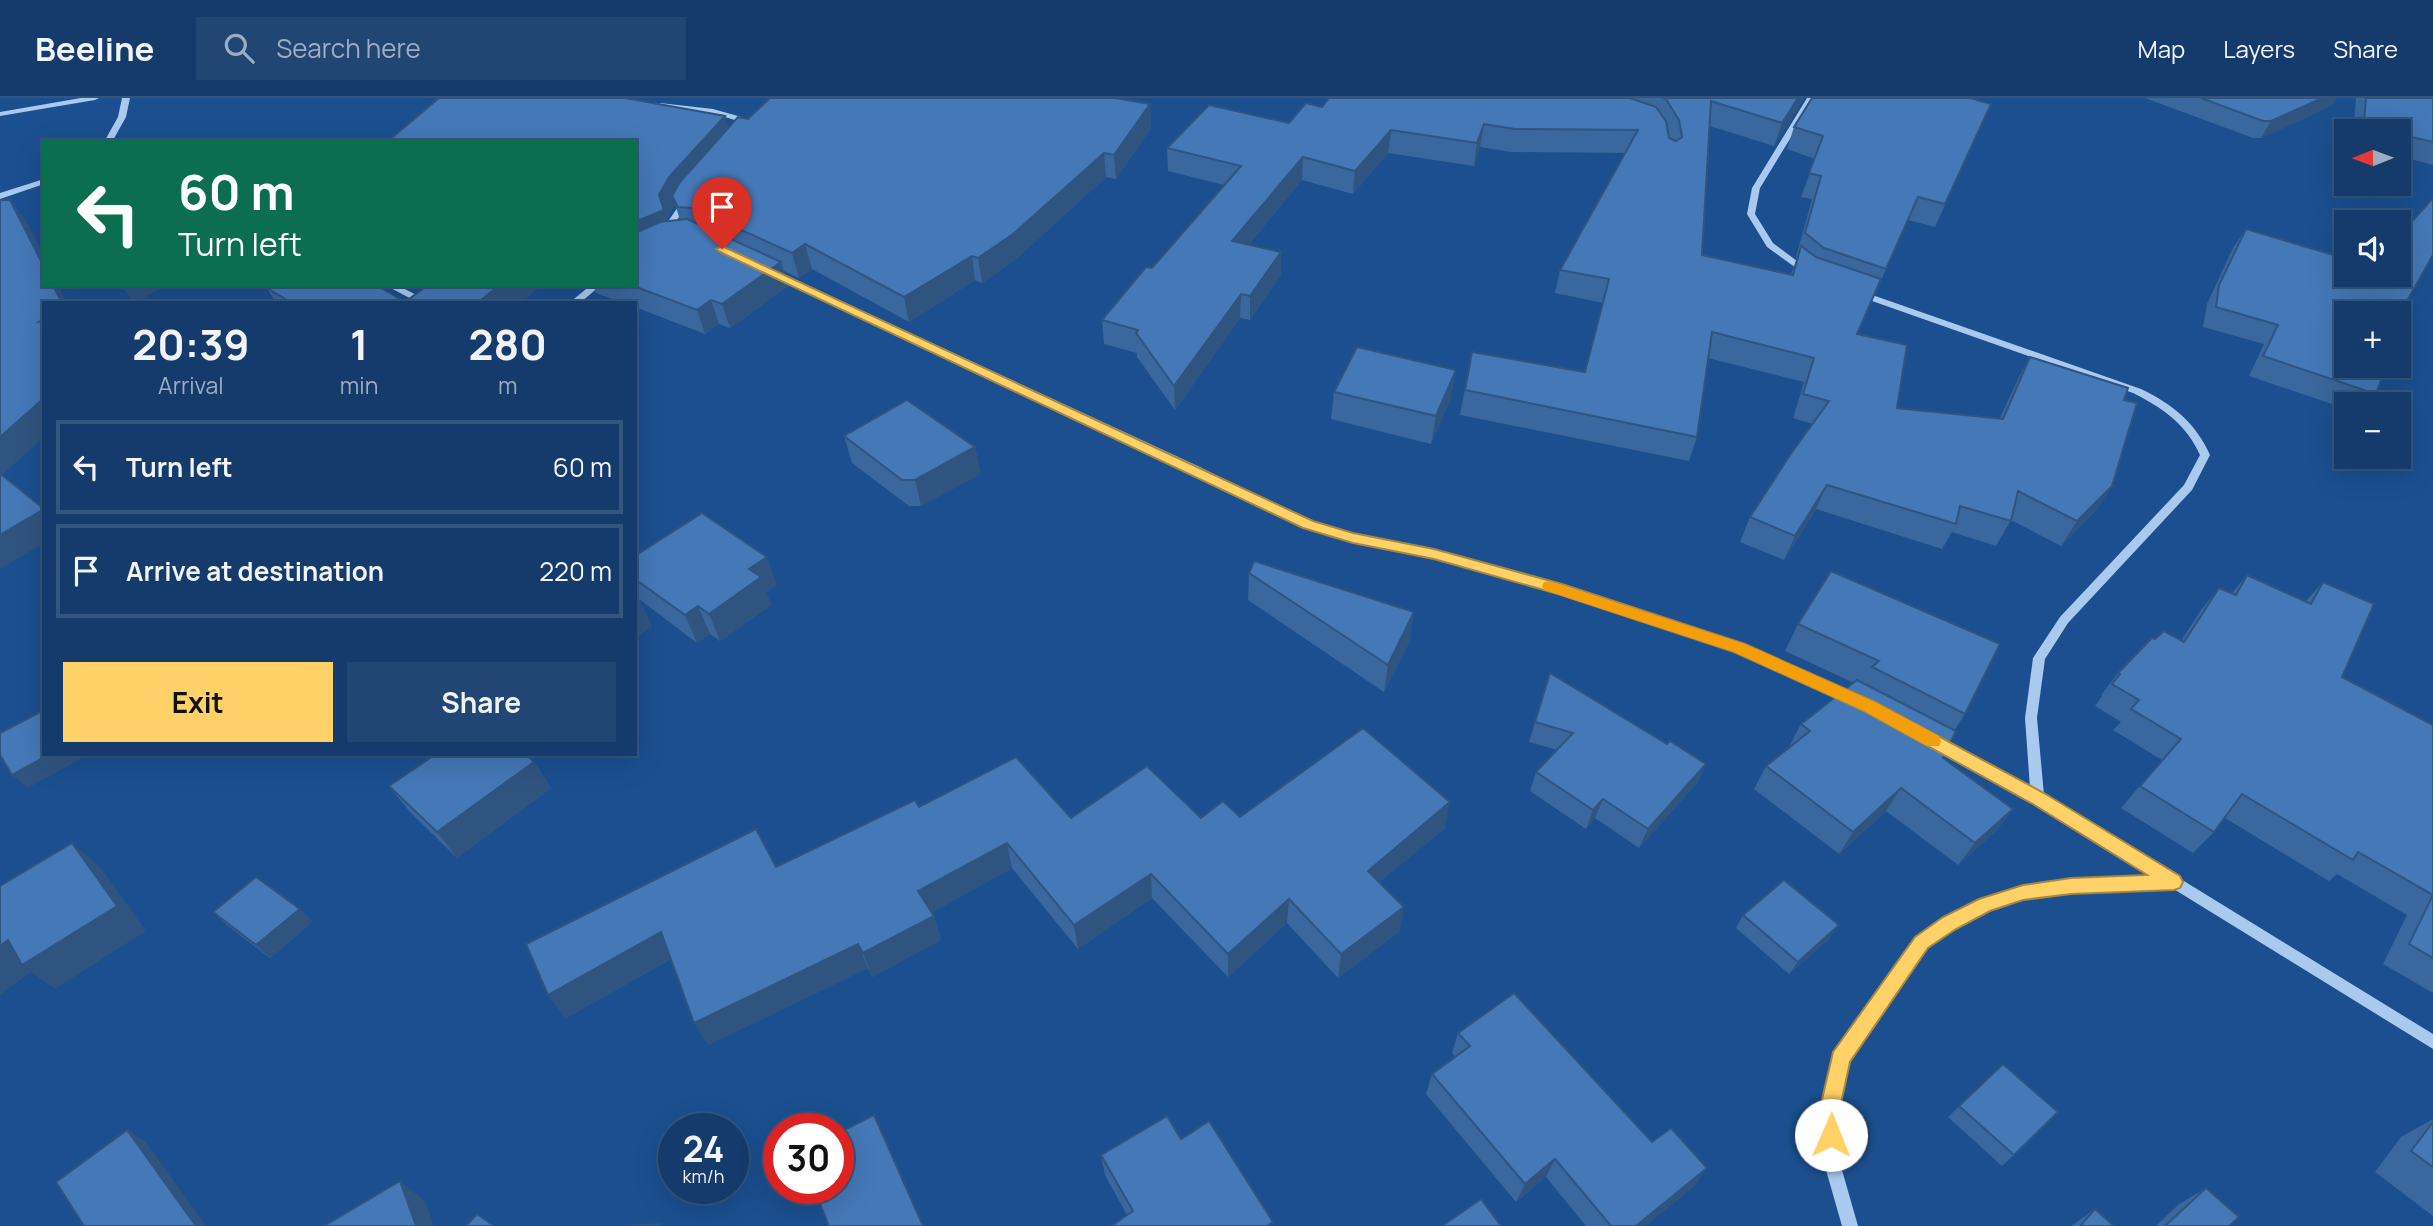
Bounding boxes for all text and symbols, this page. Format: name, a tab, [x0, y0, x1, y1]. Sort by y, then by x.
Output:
search box	[196, 17, 686, 80]
text: Beeline	[35, 26, 154, 71]
icon: search	[220, 29, 258, 67]
text: Search here	[276, 30, 421, 66]
text: Map	[2138, 32, 2185, 65]
text: Layers	[2223, 32, 2295, 65]
text: Share	[2333, 32, 2398, 65]
north arrow	[2334, 119, 2412, 196]
map controls	[2334, 119, 2411, 469]
text: 60 m	[178, 158, 295, 225]
icon: left	[63, 168, 154, 259]
pin	[692, 177, 752, 249]
icon: arrive	[703, 188, 741, 226]
button: sound	[2334, 210, 2411, 287]
text: Turn left	[178, 222, 302, 266]
button: +	[2334, 301, 2411, 378]
text: 20:39	[132, 315, 250, 373]
text: 1	[350, 315, 368, 373]
text: 280	[468, 315, 547, 373]
text: Arrival	[158, 369, 224, 401]
text: min	[340, 369, 378, 401]
text: m	[498, 369, 517, 401]
button: −	[2334, 392, 2411, 469]
icon: left	[67, 448, 105, 486]
text: Turn left	[126, 449, 233, 485]
text: 60 m	[553, 449, 612, 485]
icon: arrive	[67, 552, 105, 590]
text: Arrive at destination	[126, 553, 384, 589]
text: 220 m	[539, 553, 612, 589]
button: Exit	[63, 662, 333, 742]
button: Share	[347, 662, 616, 742]
position arrow	[1794, 1098, 1868, 1172]
speed limit sign: 30	[763, 1113, 854, 1204]
text: 24	[683, 1125, 724, 1173]
text: km/h	[683, 1164, 724, 1188]

